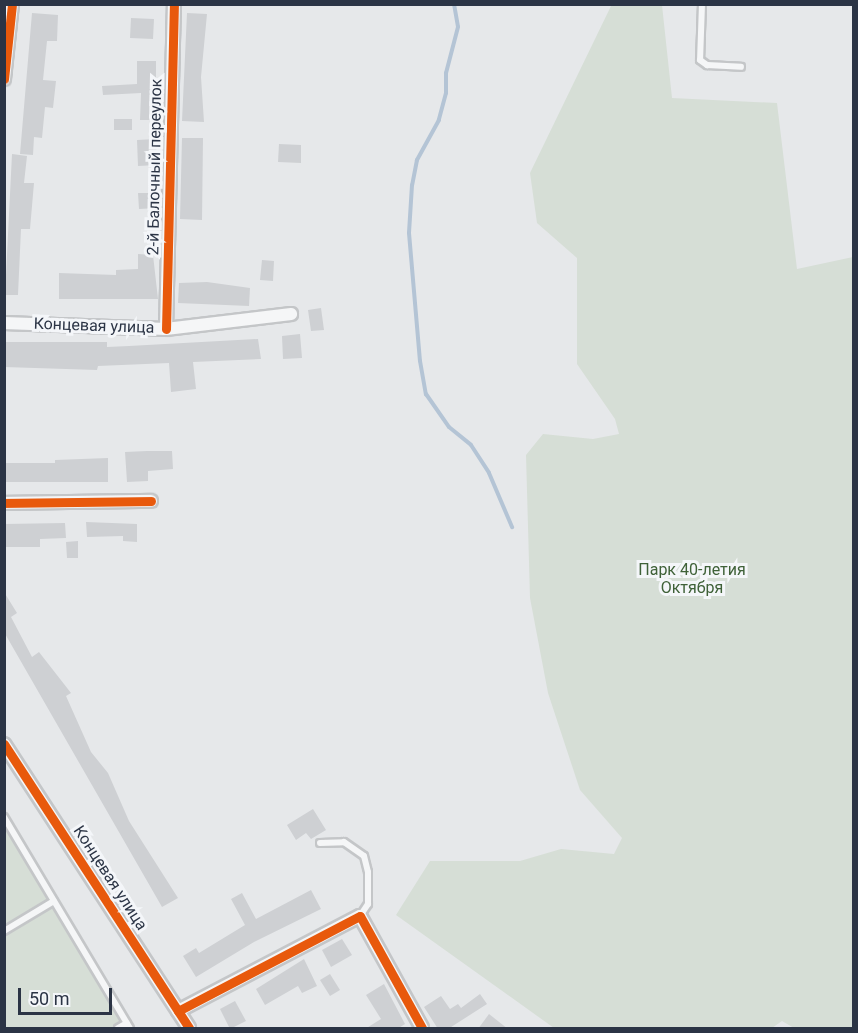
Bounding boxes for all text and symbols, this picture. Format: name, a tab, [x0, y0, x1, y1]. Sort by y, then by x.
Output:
street label: 2-й Балочный переулок	[144, 78, 166, 256]
street label: Концевая улица	[33, 314, 155, 338]
park label: Парк 40-летия Октября	[638, 560, 746, 598]
street label: Концевая улица	[69, 822, 151, 934]
scale bar	[21, 976, 116, 1014]
text: 50 m	[29, 988, 69, 1009]

